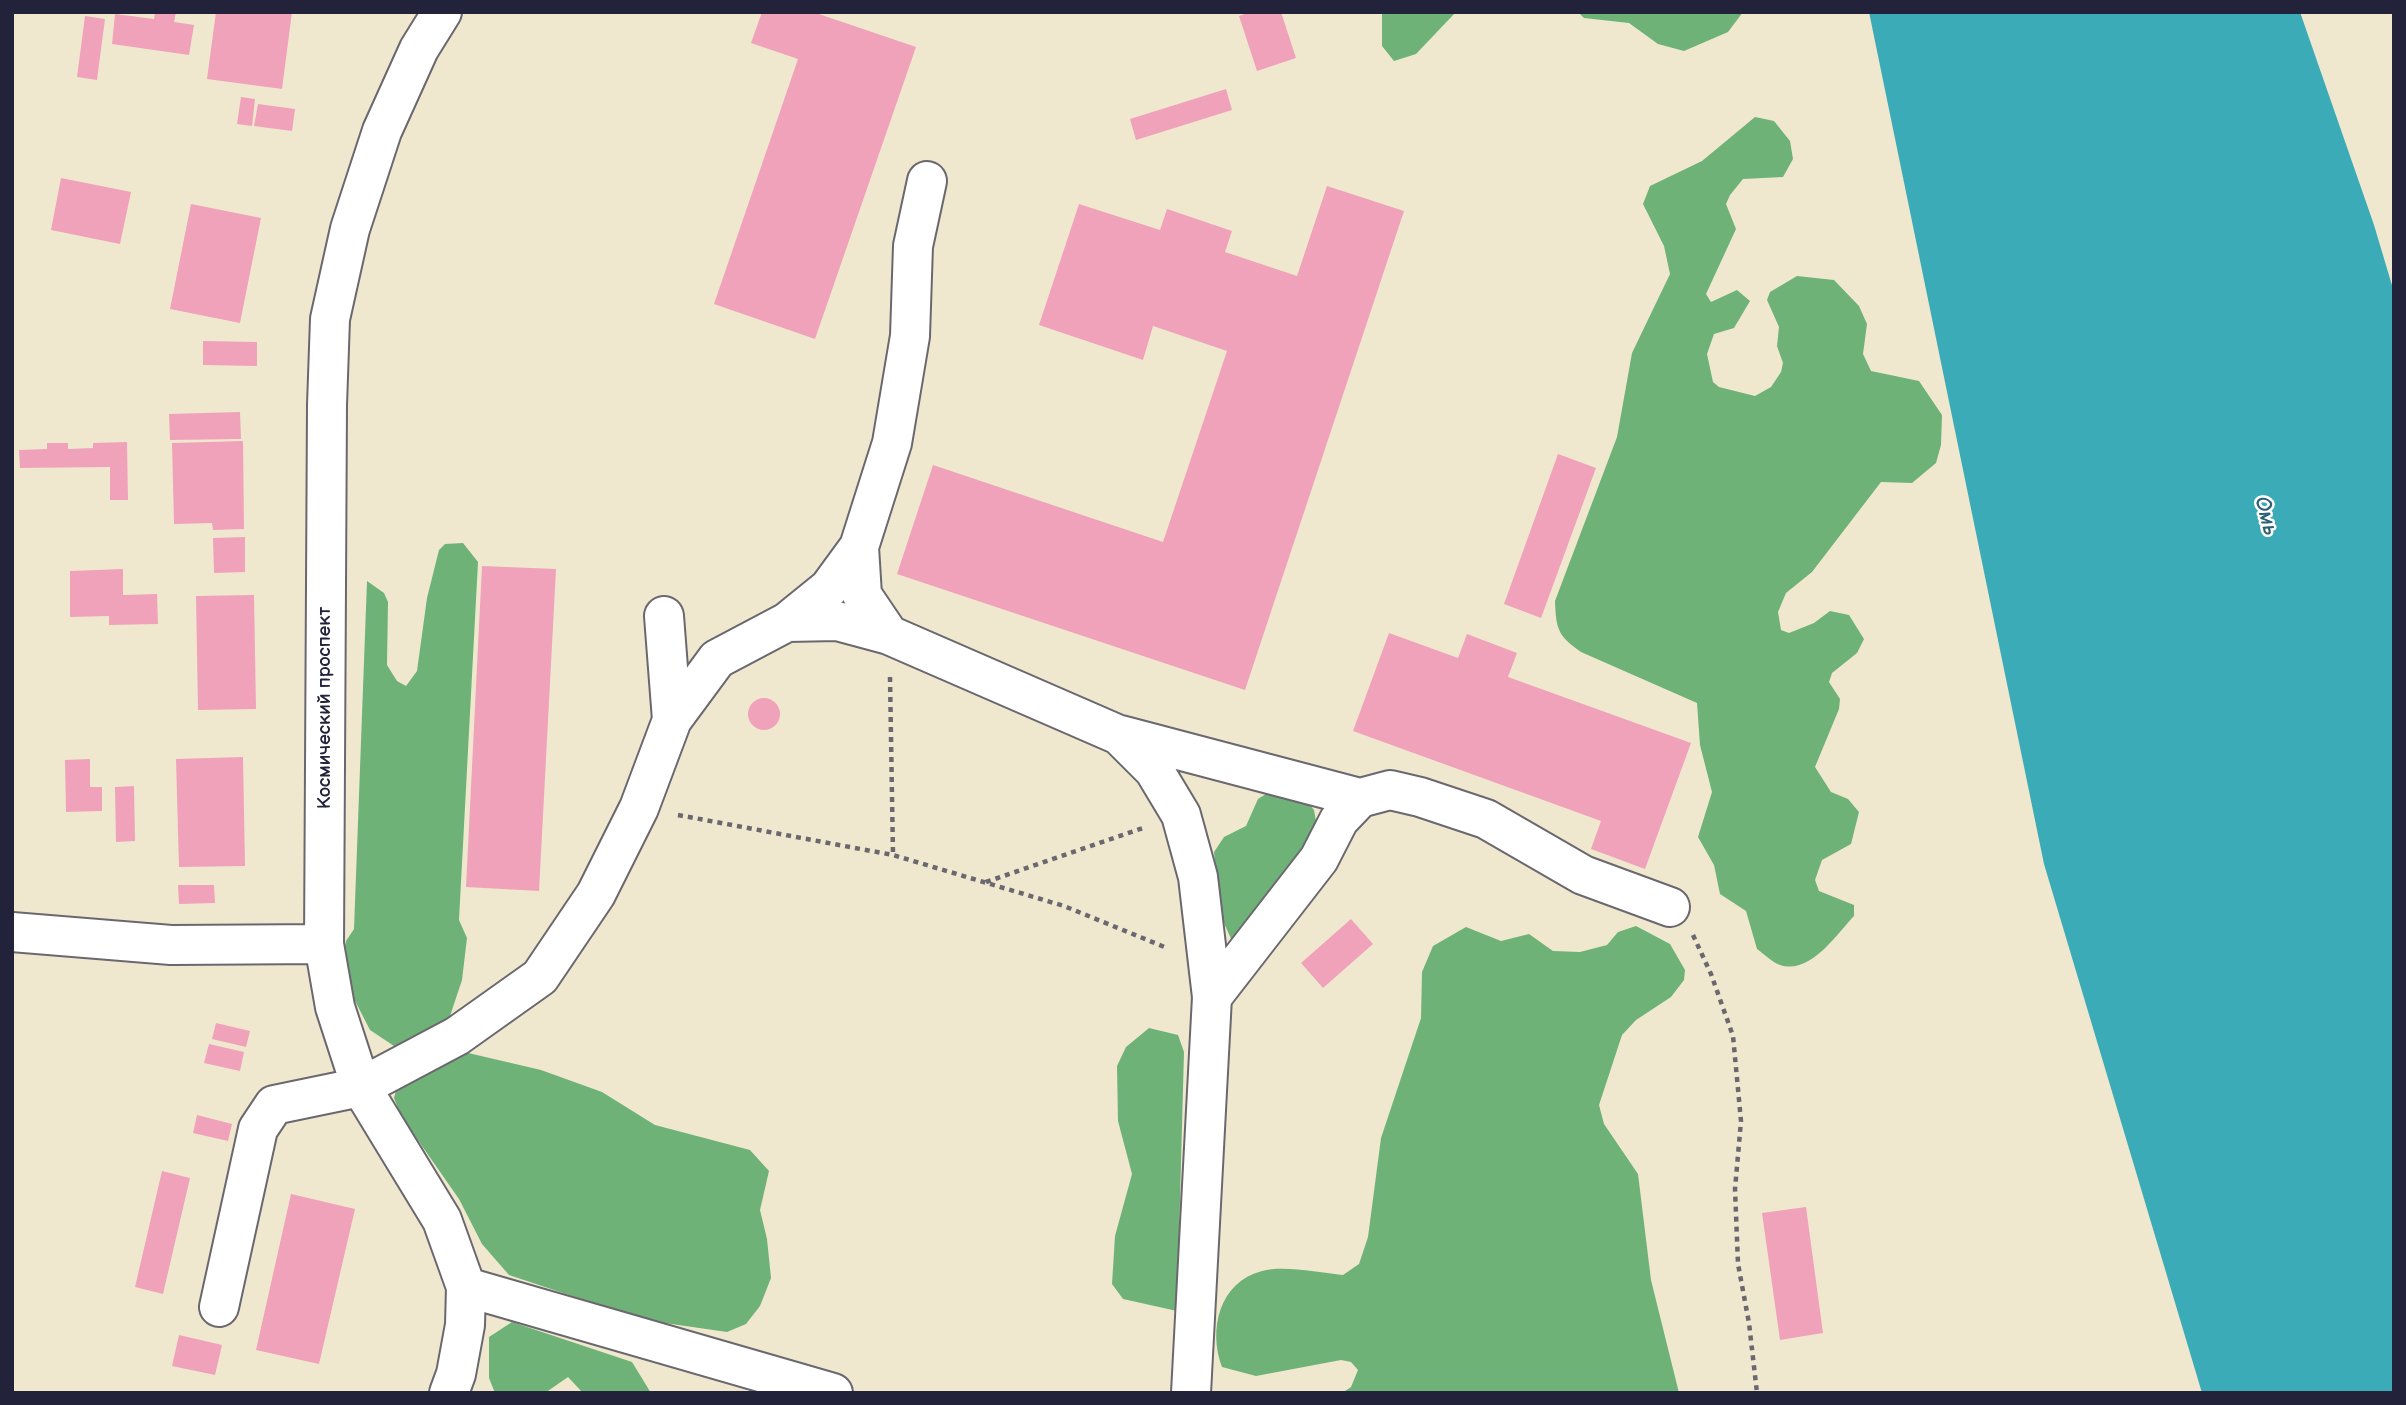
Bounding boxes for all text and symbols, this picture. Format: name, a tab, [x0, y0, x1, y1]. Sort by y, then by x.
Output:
water label: Омь	[2248, 494, 2282, 538]
street label: Космический проспект	[314, 607, 336, 809]

